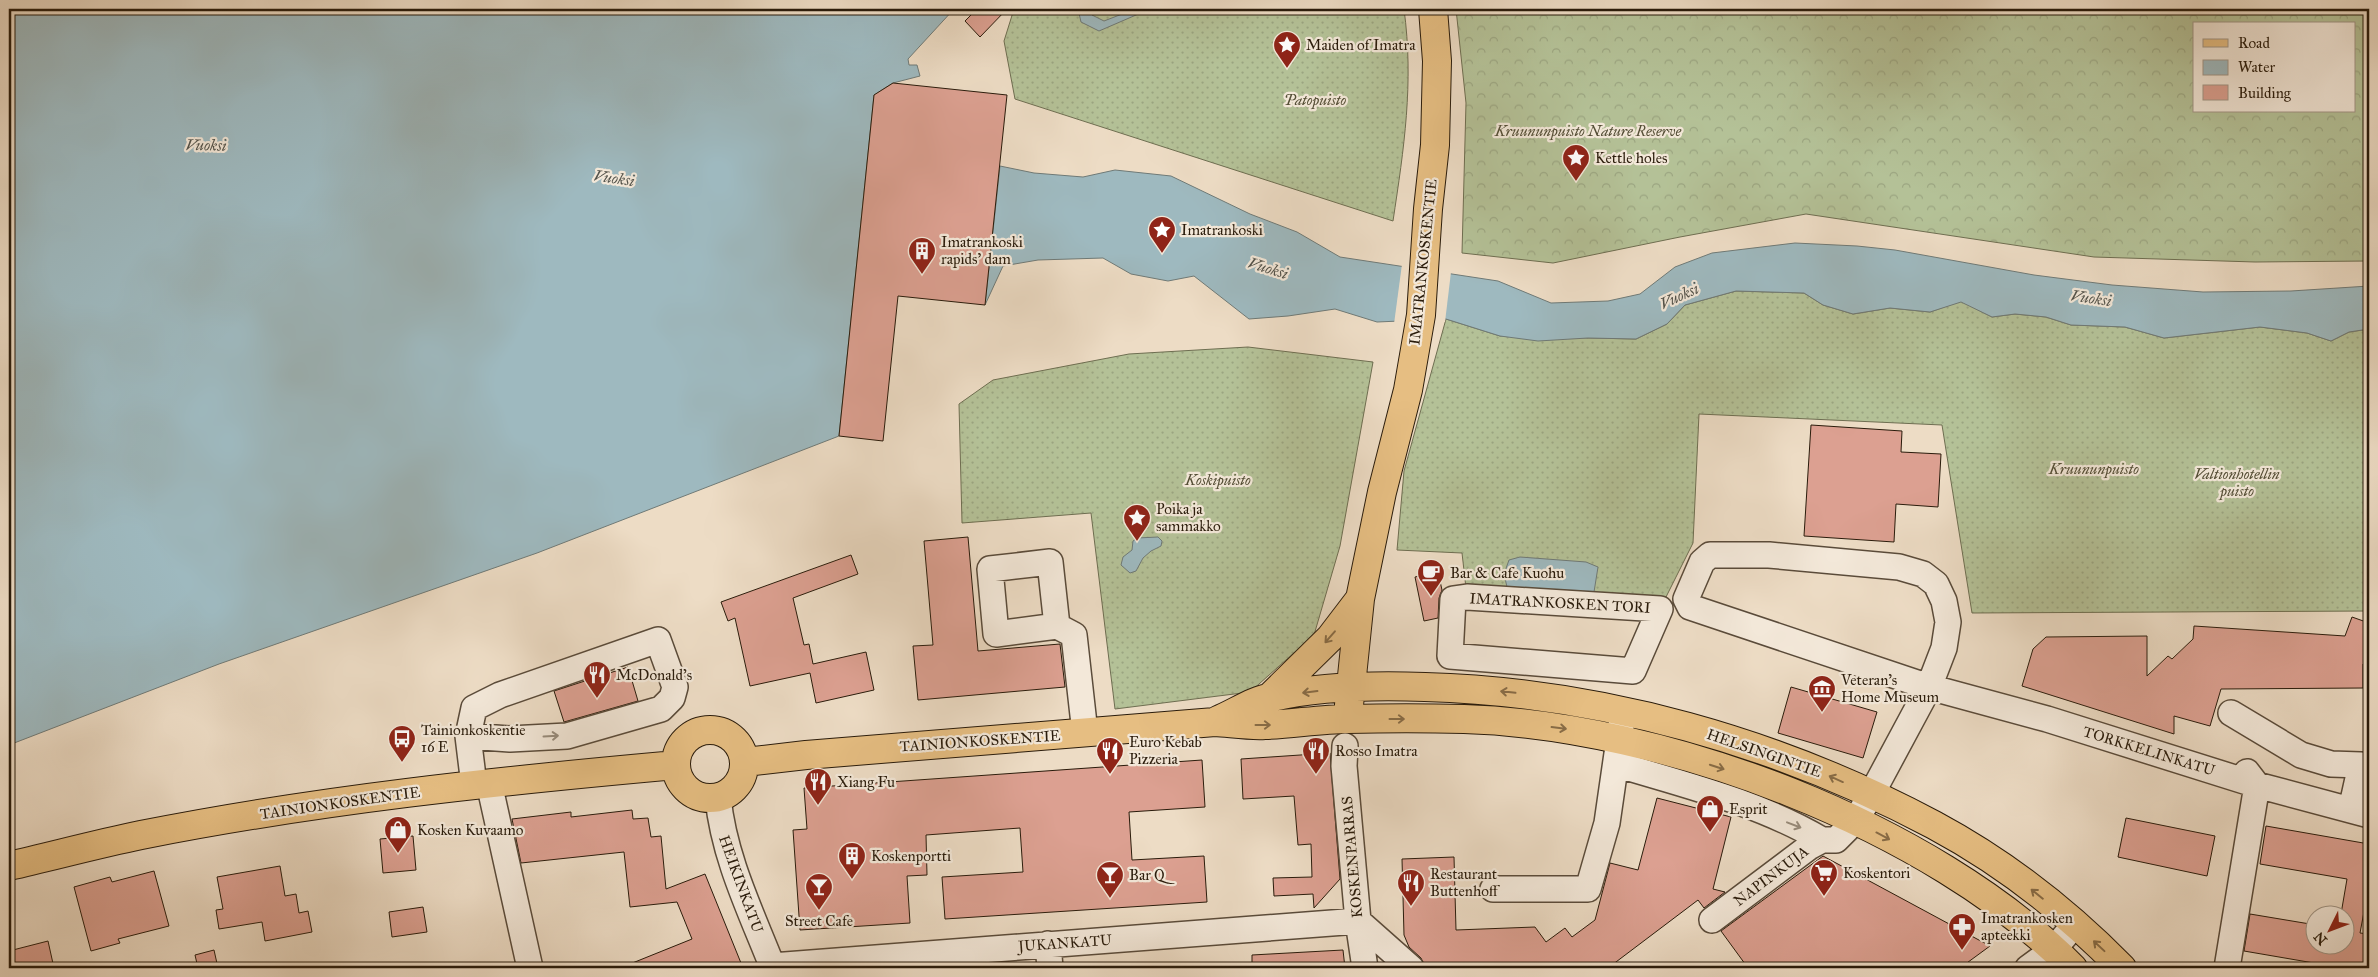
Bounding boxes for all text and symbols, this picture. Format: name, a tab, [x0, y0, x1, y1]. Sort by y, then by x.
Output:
legend	[2193, 22, 2356, 112]
place icon: Maiden of Imatra	[1272, 30, 1302, 69]
text: Road	[2238, 34, 2270, 52]
place label: Maiden of Imatra	[1306, 36, 1416, 54]
text: Water	[2238, 58, 2275, 76]
text: Building	[2238, 84, 2292, 102]
park label: Patopuisto	[1284, 91, 1346, 110]
park label: Kruununpuisto Nature Reserve	[1494, 122, 1682, 141]
water label: Vuoksi	[185, 135, 227, 155]
place icon: Kettle holes	[1561, 143, 1591, 182]
place label: Kettle holes	[1595, 149, 1667, 167]
water label: Vuoksi	[592, 166, 636, 190]
street label: IMATRANKOSKENTIE	[1405, 178, 1441, 346]
place icon: Imatrankoski	[1147, 215, 1177, 254]
place label: Imatrankoski	[1181, 221, 1263, 239]
place label: Imatrankoski rapids' dam	[941, 233, 1023, 268]
building icon: Imatrankoski rapids' dam	[907, 236, 937, 275]
water label: Vuoksi	[1246, 253, 1291, 283]
water label: Vuoksi	[1656, 279, 1702, 313]
water label: Vuoksi	[2069, 286, 2113, 310]
park label: Kruununpuisto	[2048, 460, 2139, 479]
park label: Valtionhotellin puisto	[2194, 465, 2280, 501]
park label: Koskipuisto	[1184, 471, 1251, 490]
place label: Poika ja sammakko	[1156, 500, 1221, 535]
place icon: Poika ja sammakko	[1122, 503, 1152, 542]
cafe icon: Bar & Cafe Kuohu	[1416, 558, 1446, 597]
place label: Bar & Cafe Kuohu	[1450, 564, 1564, 582]
street label: IMATRANKOSKEN TORI	[1469, 589, 1651, 617]
one-way arrow	[1324, 631, 1336, 644]
restaurant icon: McDonald's	[582, 660, 612, 699]
place label: McDonald's	[616, 666, 692, 684]
place label: Veteran’s Home Museum	[1840, 671, 1939, 706]
museum icon: Veteran’s Home Museum	[1807, 674, 1837, 713]
one-way arrow	[1302, 687, 1318, 697]
one-way arrow	[1500, 687, 1516, 697]
one-way arrow	[1388, 714, 1405, 724]
one-way arrow	[1255, 720, 1271, 729]
place label: Tainionkoskentie 16 E	[421, 721, 525, 756]
street label: TORKKELINKATU	[2081, 722, 2217, 780]
one-way arrow	[1551, 723, 1567, 733]
bus stop icon: Tainionkoskentie 16 E	[387, 724, 417, 763]
street label: HELSINGINTIE	[1704, 725, 1824, 781]
street label: TAINIONKOSKENTIE	[899, 726, 1061, 756]
one-way arrow	[543, 732, 559, 741]
place label: Euro Kebab Pizzeria	[1129, 733, 1202, 768]
restaurant icon: Euro Kebab Pizzeria	[1095, 736, 1125, 775]
restaurant icon: Rosso Imatra	[1301, 736, 1331, 775]
place label: Rosso Imatra	[1335, 742, 1418, 760]
one-way arrow	[1708, 763, 1724, 772]
restaurant icon: Xiang Fu	[803, 767, 833, 806]
place label: Xiang Fu	[837, 773, 895, 791]
one-way arrow	[1829, 773, 1844, 783]
street label: TAINIONKOSKENTIE	[259, 783, 421, 823]
shop icon: Esprit	[1695, 794, 1725, 833]
street label: KOSKENPARRAS	[1338, 795, 1366, 919]
place label: Esprit	[1729, 800, 1768, 818]
shop icon: Kosken Kuvaamo	[383, 815, 413, 854]
place label: Kosken Kuvaamo	[417, 821, 524, 839]
one-way arrow	[1786, 821, 1801, 830]
one-way arrow	[1875, 831, 1890, 841]
street label: HEIKINKATU	[715, 833, 767, 935]
building icon: Koskenportti	[837, 841, 867, 880]
street label: NAPINKUJA	[1730, 842, 1812, 911]
place label: Koskenportti	[871, 847, 951, 865]
supermarket icon: Koskentori	[1809, 858, 1839, 897]
bar icon: Bar Q	[1095, 860, 1125, 899]
place label: Koskentori	[1843, 864, 1910, 882]
place label: Restaurant Buttenhoff	[1430, 865, 1501, 900]
place label: Bar Q	[1129, 866, 1175, 884]
restaurant icon: Restaurant Buttenhoff	[1396, 868, 1426, 907]
bar icon: Street Cafe	[804, 872, 834, 911]
one-way arrow	[2031, 888, 2044, 899]
north arrow	[2306, 904, 2356, 954]
place label: Imatrankosken apteekki	[1981, 909, 2073, 944]
place label: Street Cafe	[785, 912, 853, 930]
pharmacy icon: Imatrankosken apteekki	[1947, 912, 1977, 951]
text: N	[2310, 928, 2331, 948]
street label: JUKANKATU	[1016, 931, 1113, 956]
one-way arrow	[2093, 940, 2105, 952]

